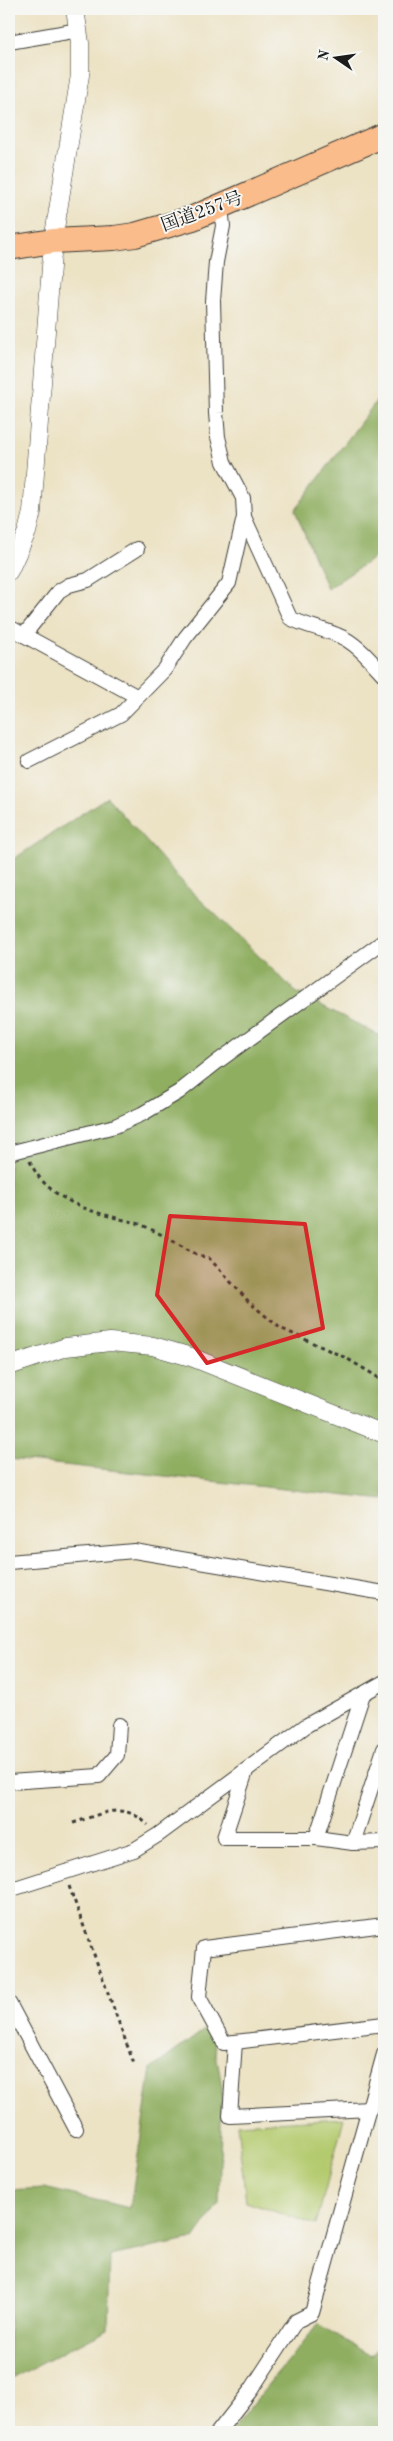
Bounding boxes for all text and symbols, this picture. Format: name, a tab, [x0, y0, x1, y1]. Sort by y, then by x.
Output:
north arrow	[310, 32, 360, 82]
text: N	[316, 48, 332, 62]
street label: 国道257号	[158, 187, 245, 235]

